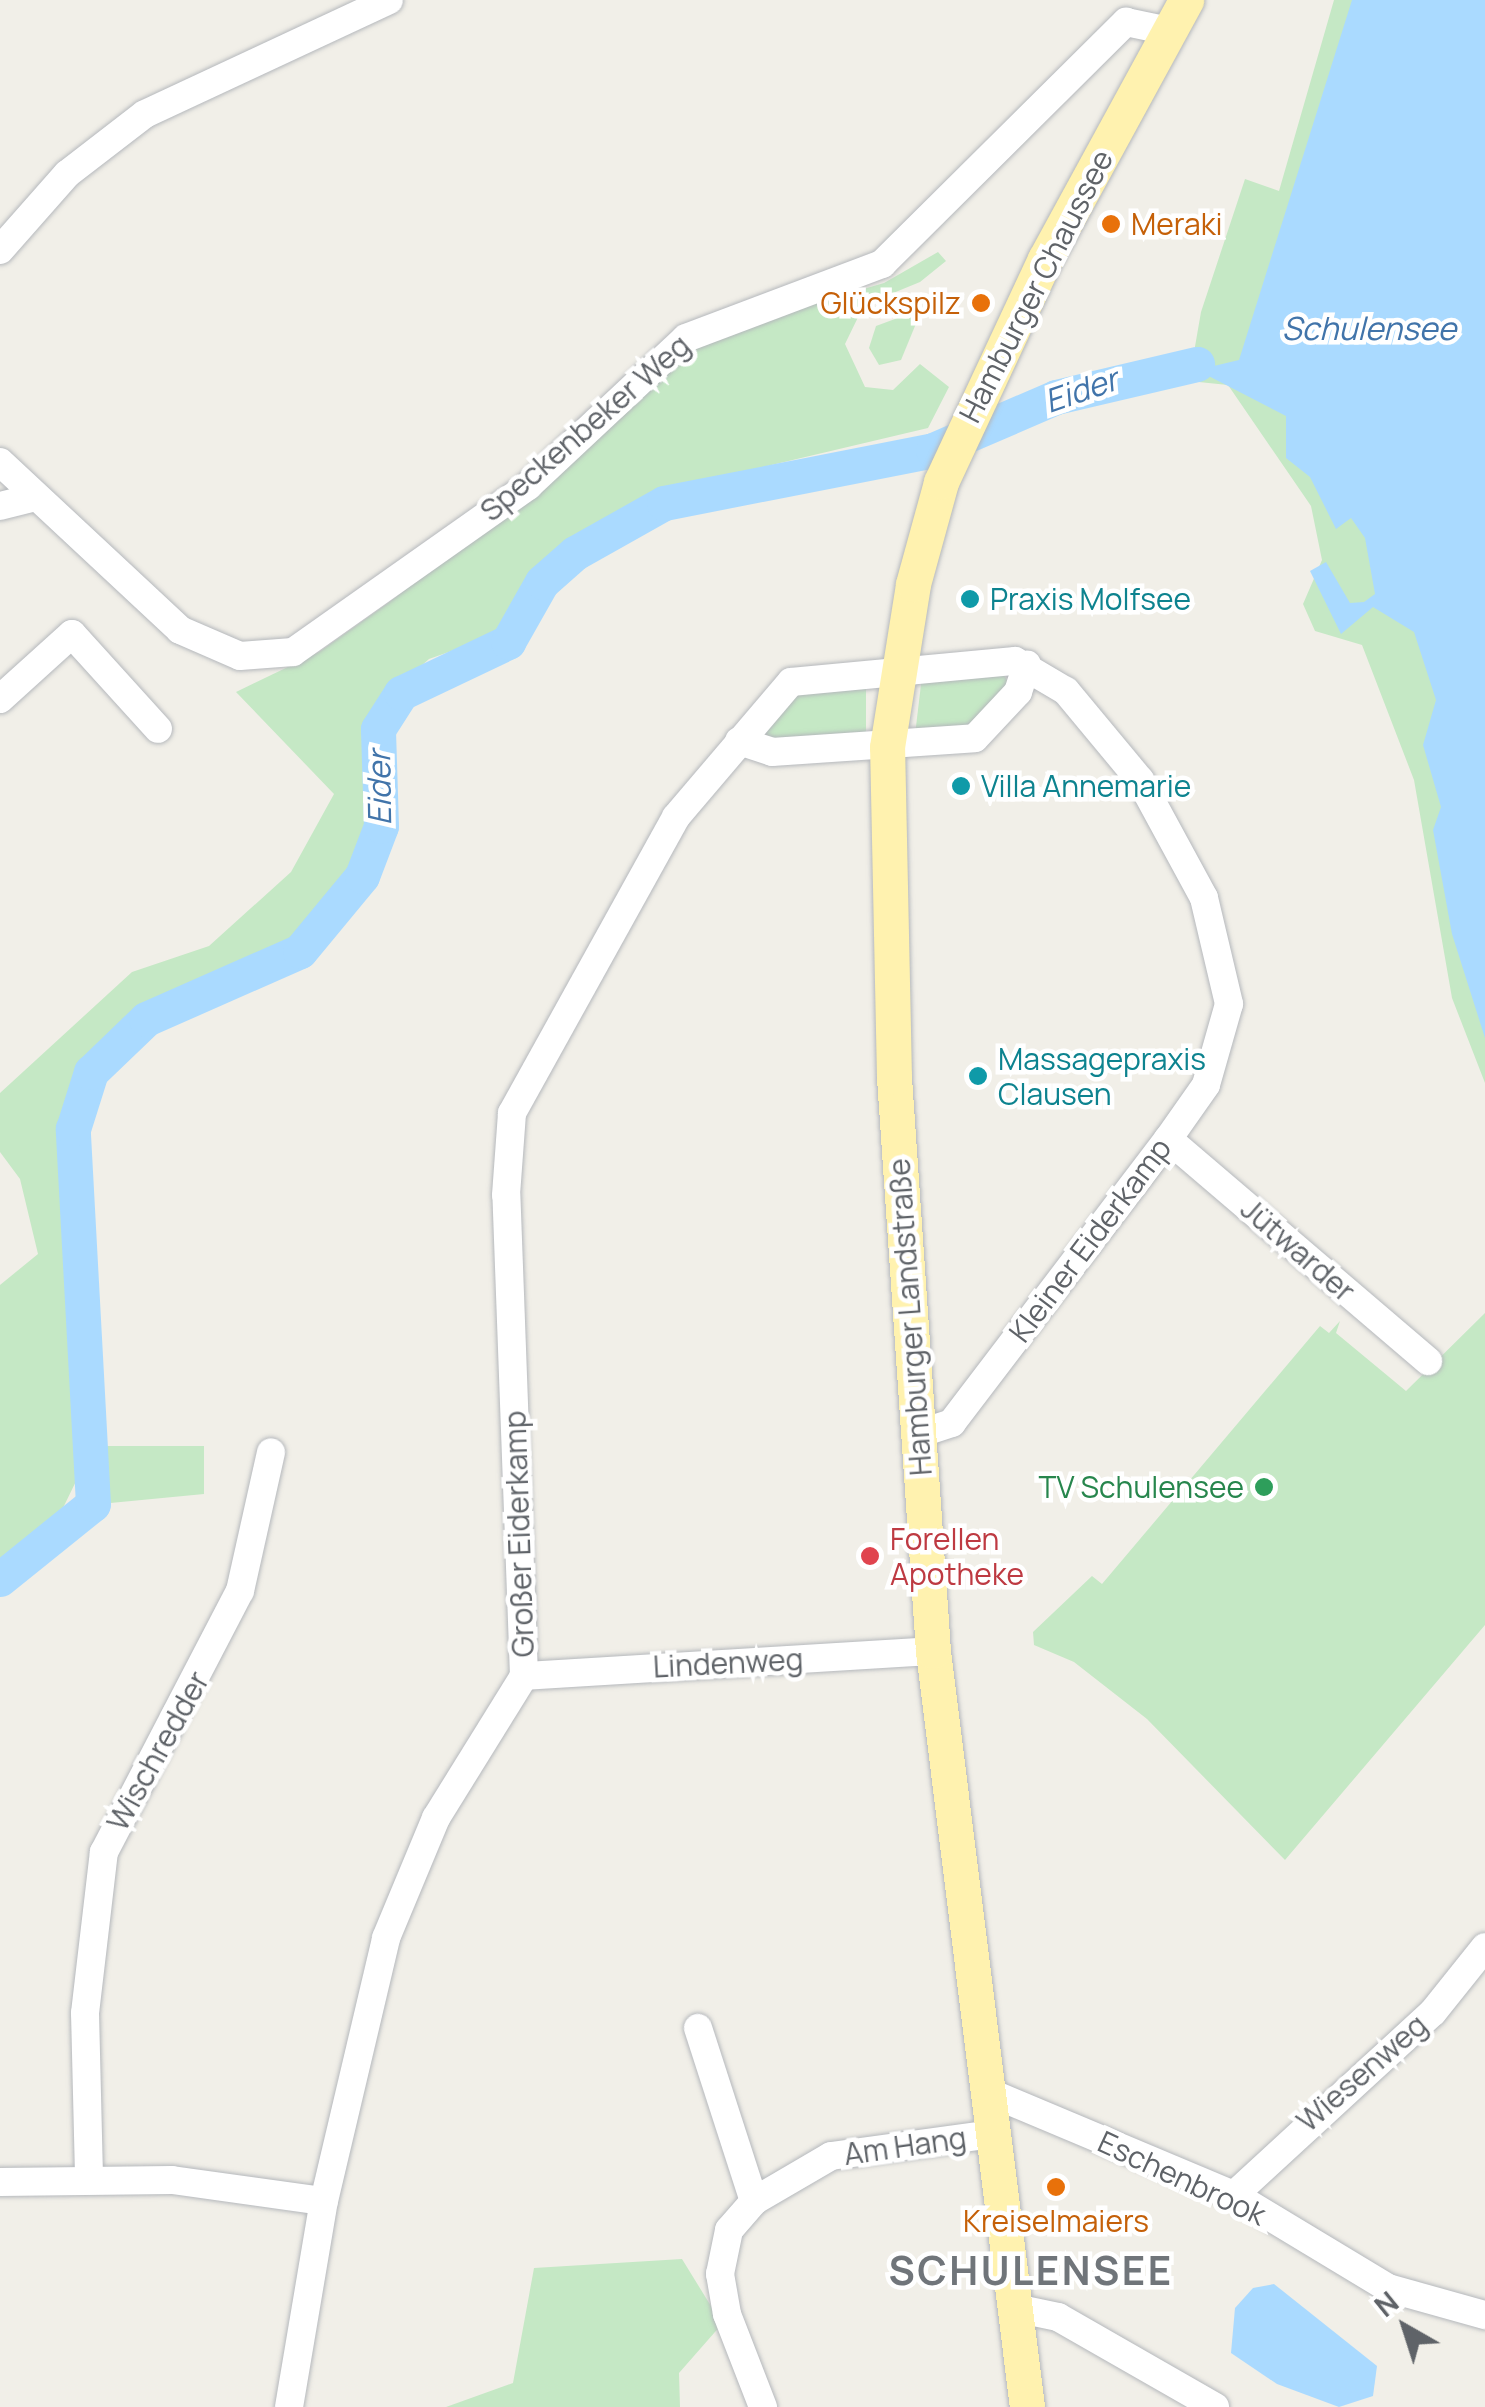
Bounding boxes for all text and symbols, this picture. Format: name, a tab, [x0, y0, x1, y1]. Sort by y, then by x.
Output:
street label: Hamburger Chaussee	[952, 144, 1120, 428]
place label: Meraki	[1131, 206, 1223, 242]
marker: Meraki	[1100, 213, 1122, 235]
place label: Glückspilz	[820, 285, 961, 321]
marker: Glückspilz	[970, 292, 992, 314]
water label: Schulensee	[1282, 309, 1456, 347]
street label: Speckenbeker Weg	[473, 327, 697, 529]
water label: Eider	[1039, 360, 1123, 420]
place label: Praxis Molfsee	[990, 581, 1191, 617]
marker: Praxis Molfsee	[959, 588, 981, 610]
water label: Eider	[359, 750, 399, 826]
place label: Villa Annemarie	[981, 768, 1191, 804]
marker: Villa Annemarie	[950, 775, 972, 797]
place label: Massagepraxis Clausen	[998, 1041, 1206, 1112]
marker: Massagepraxis Clausen	[967, 1065, 989, 1087]
street label: Kleiner Eiderkamp	[1001, 1131, 1179, 1349]
street label: Hamburger Landstraße	[881, 1157, 939, 1477]
street label: Jütwarder	[1234, 1191, 1362, 1309]
street label: Großer Eiderkamp	[497, 1410, 541, 1658]
place label: TV Schulensee	[1039, 1469, 1244, 1505]
marker: TV Schulensee	[1253, 1476, 1275, 1498]
place label: Forellen Apotheke	[890, 1521, 1024, 1592]
marker: Forellen Apotheke	[859, 1545, 881, 1567]
street label: Lindenweg	[652, 1641, 804, 1685]
street label: Wischredder	[99, 1665, 217, 1837]
street label: Wiesenweg	[1290, 2007, 1434, 2139]
street label: Am Hang	[841, 2120, 969, 2172]
street label: Eschenbrook	[1092, 2123, 1272, 2233]
marker: Kreiselmaiers	[1045, 2176, 1067, 2198]
place label: Kreiselmaiers	[963, 2203, 1149, 2239]
district label: SCHULENSEE	[888, 2246, 1174, 2294]
north arrow	[1355, 2277, 1455, 2377]
text: N	[1366, 2283, 1406, 2325]

